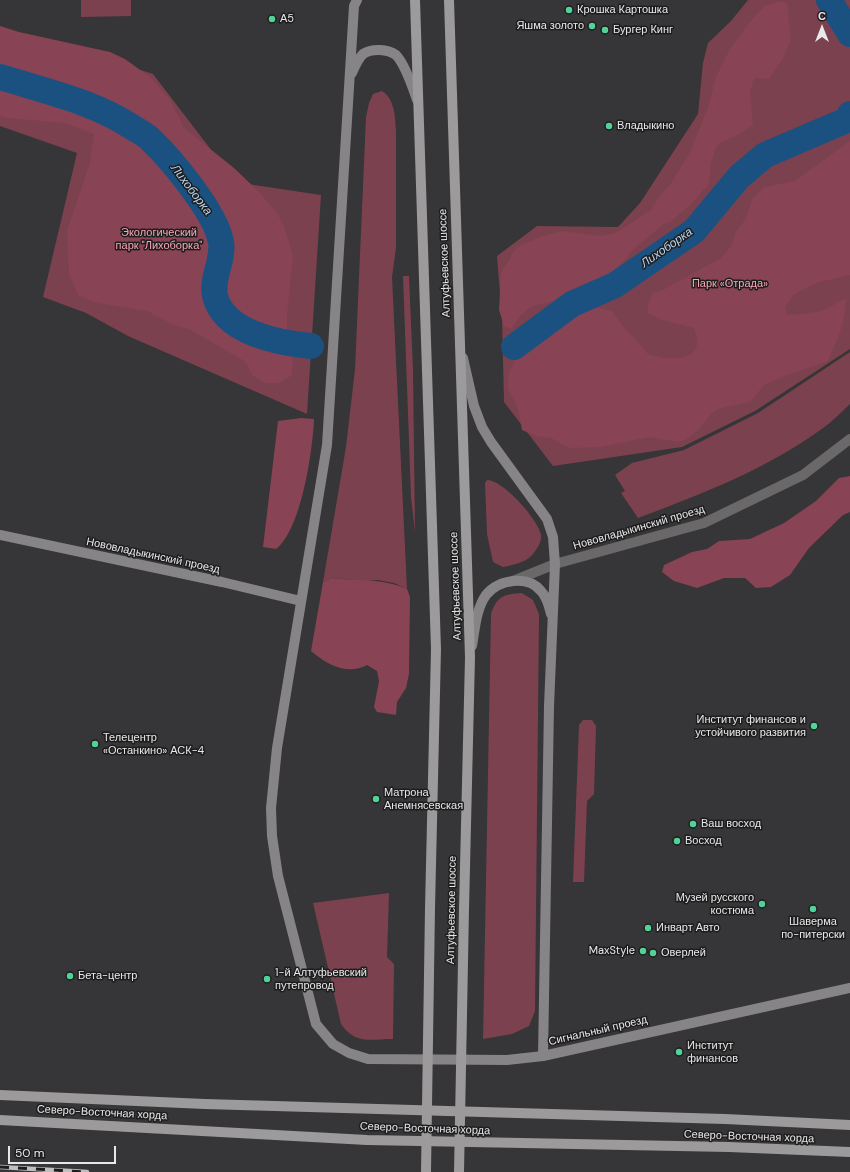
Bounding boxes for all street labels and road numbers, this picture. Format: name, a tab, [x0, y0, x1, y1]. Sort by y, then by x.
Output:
street label: Алтуфьевское шоссе	[437, 209, 453, 317]
street label: Нововладыкинский проезд	[572, 503, 706, 553]
street label: Алтуфьевское шоссе	[448, 532, 464, 640]
street label: Нововладыкинский проезд	[85, 535, 221, 577]
street label: Алтуфьевское шоссе	[444, 856, 460, 964]
street label: Сигнальный проезд	[547, 1013, 649, 1049]
street label: Северо-Восточная хорда	[36, 1103, 168, 1123]
street label: Северо-Восточная хорда	[360, 1120, 490, 1138]
street label: Северо-Восточная хорда	[684, 1128, 814, 1146]

